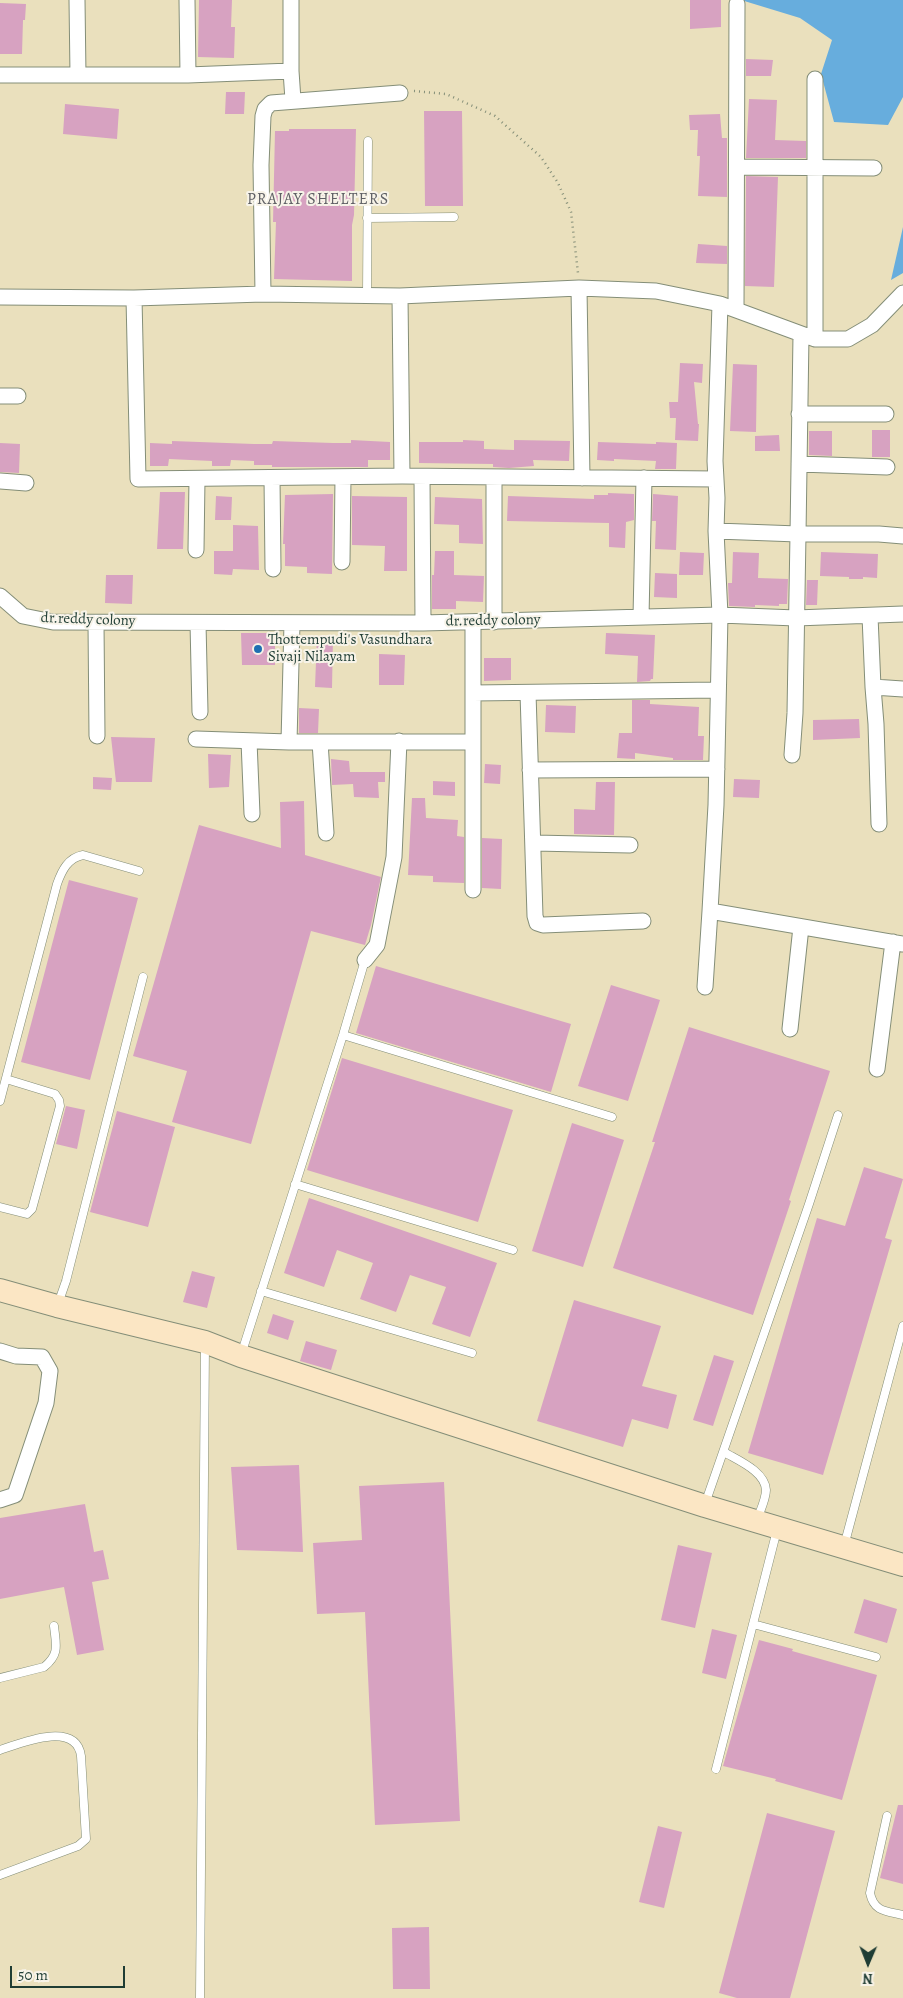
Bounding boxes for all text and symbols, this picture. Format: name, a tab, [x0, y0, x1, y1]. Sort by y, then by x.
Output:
district label: PRAJAY SHELTERS	[245, 190, 391, 210]
street label: dr.reddy colony	[40, 609, 136, 631]
street label: dr.reddy colony	[446, 611, 540, 631]
place label: Thottempudi's Vasundhara Sivaji Nilayam	[268, 631, 432, 666]
marker: Thottempudi's Vasundhara Sivaji Nilayam	[252, 643, 264, 655]
north arrow	[843, 1938, 893, 1988]
scale bar	[12, 1956, 128, 1988]
text: 50 m	[18, 1965, 48, 1985]
text: N	[862, 1969, 873, 1988]

